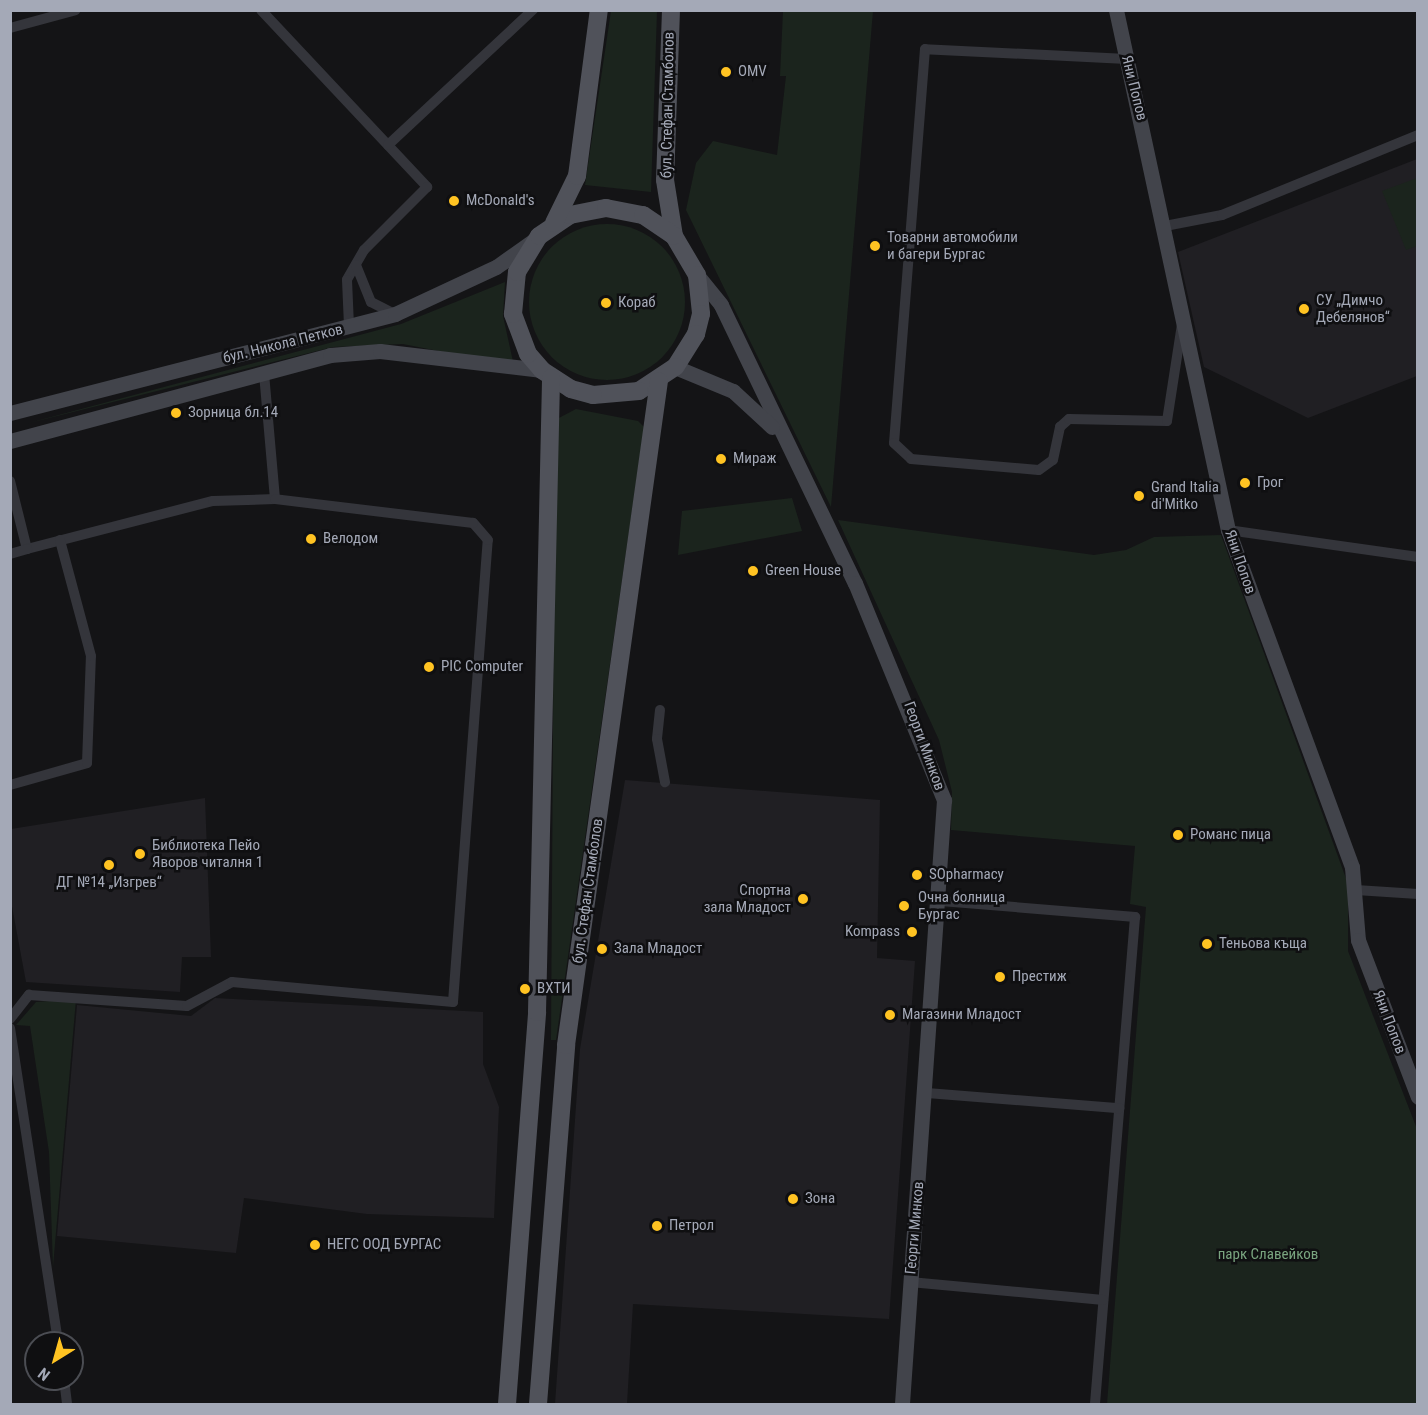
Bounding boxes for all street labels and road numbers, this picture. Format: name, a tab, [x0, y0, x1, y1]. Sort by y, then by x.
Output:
street label: бул. Стефан Стамболов	[658, 32, 678, 178]
street label: Яни Попов	[1117, 53, 1151, 123]
street label: бул. Никола Петков	[221, 320, 345, 368]
street label: Яни Попов	[1221, 528, 1259, 596]
street label: Георги Минков	[900, 699, 948, 793]
street label: бул. Стефан Стамболов	[569, 817, 607, 965]
street label: Яни Попов	[1369, 988, 1409, 1056]
street label: Георги Минков	[902, 1181, 928, 1275]

